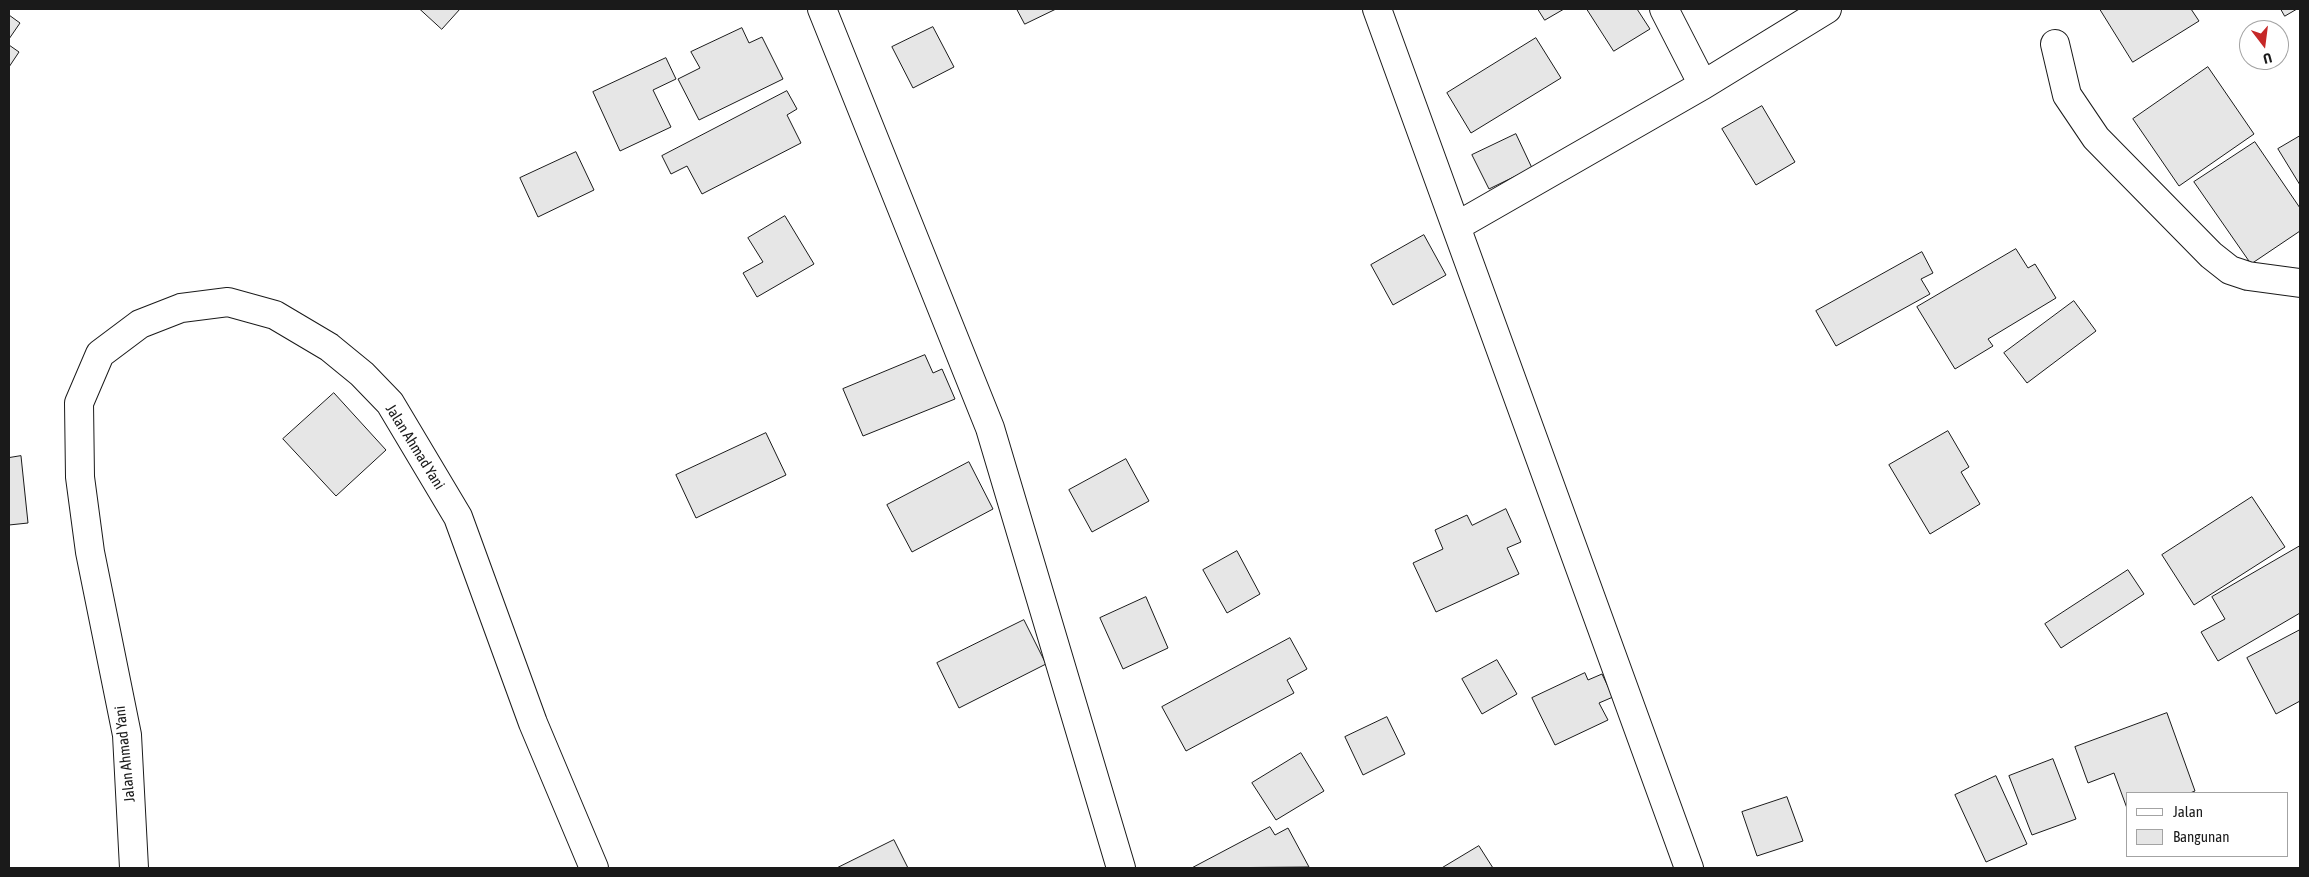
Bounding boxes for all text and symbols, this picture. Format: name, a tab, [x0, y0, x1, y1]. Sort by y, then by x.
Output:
north arrow	[2239, 20, 2289, 70]
text: U	[2262, 50, 2274, 67]
street label: Jalan Ahmad Yani	[382, 401, 448, 493]
street label: Jalan Ahmad Yani	[111, 705, 139, 803]
legend	[2126, 792, 2289, 857]
text: Jalan	[2173, 803, 2203, 820]
text: Bangunan	[2173, 828, 2230, 845]

